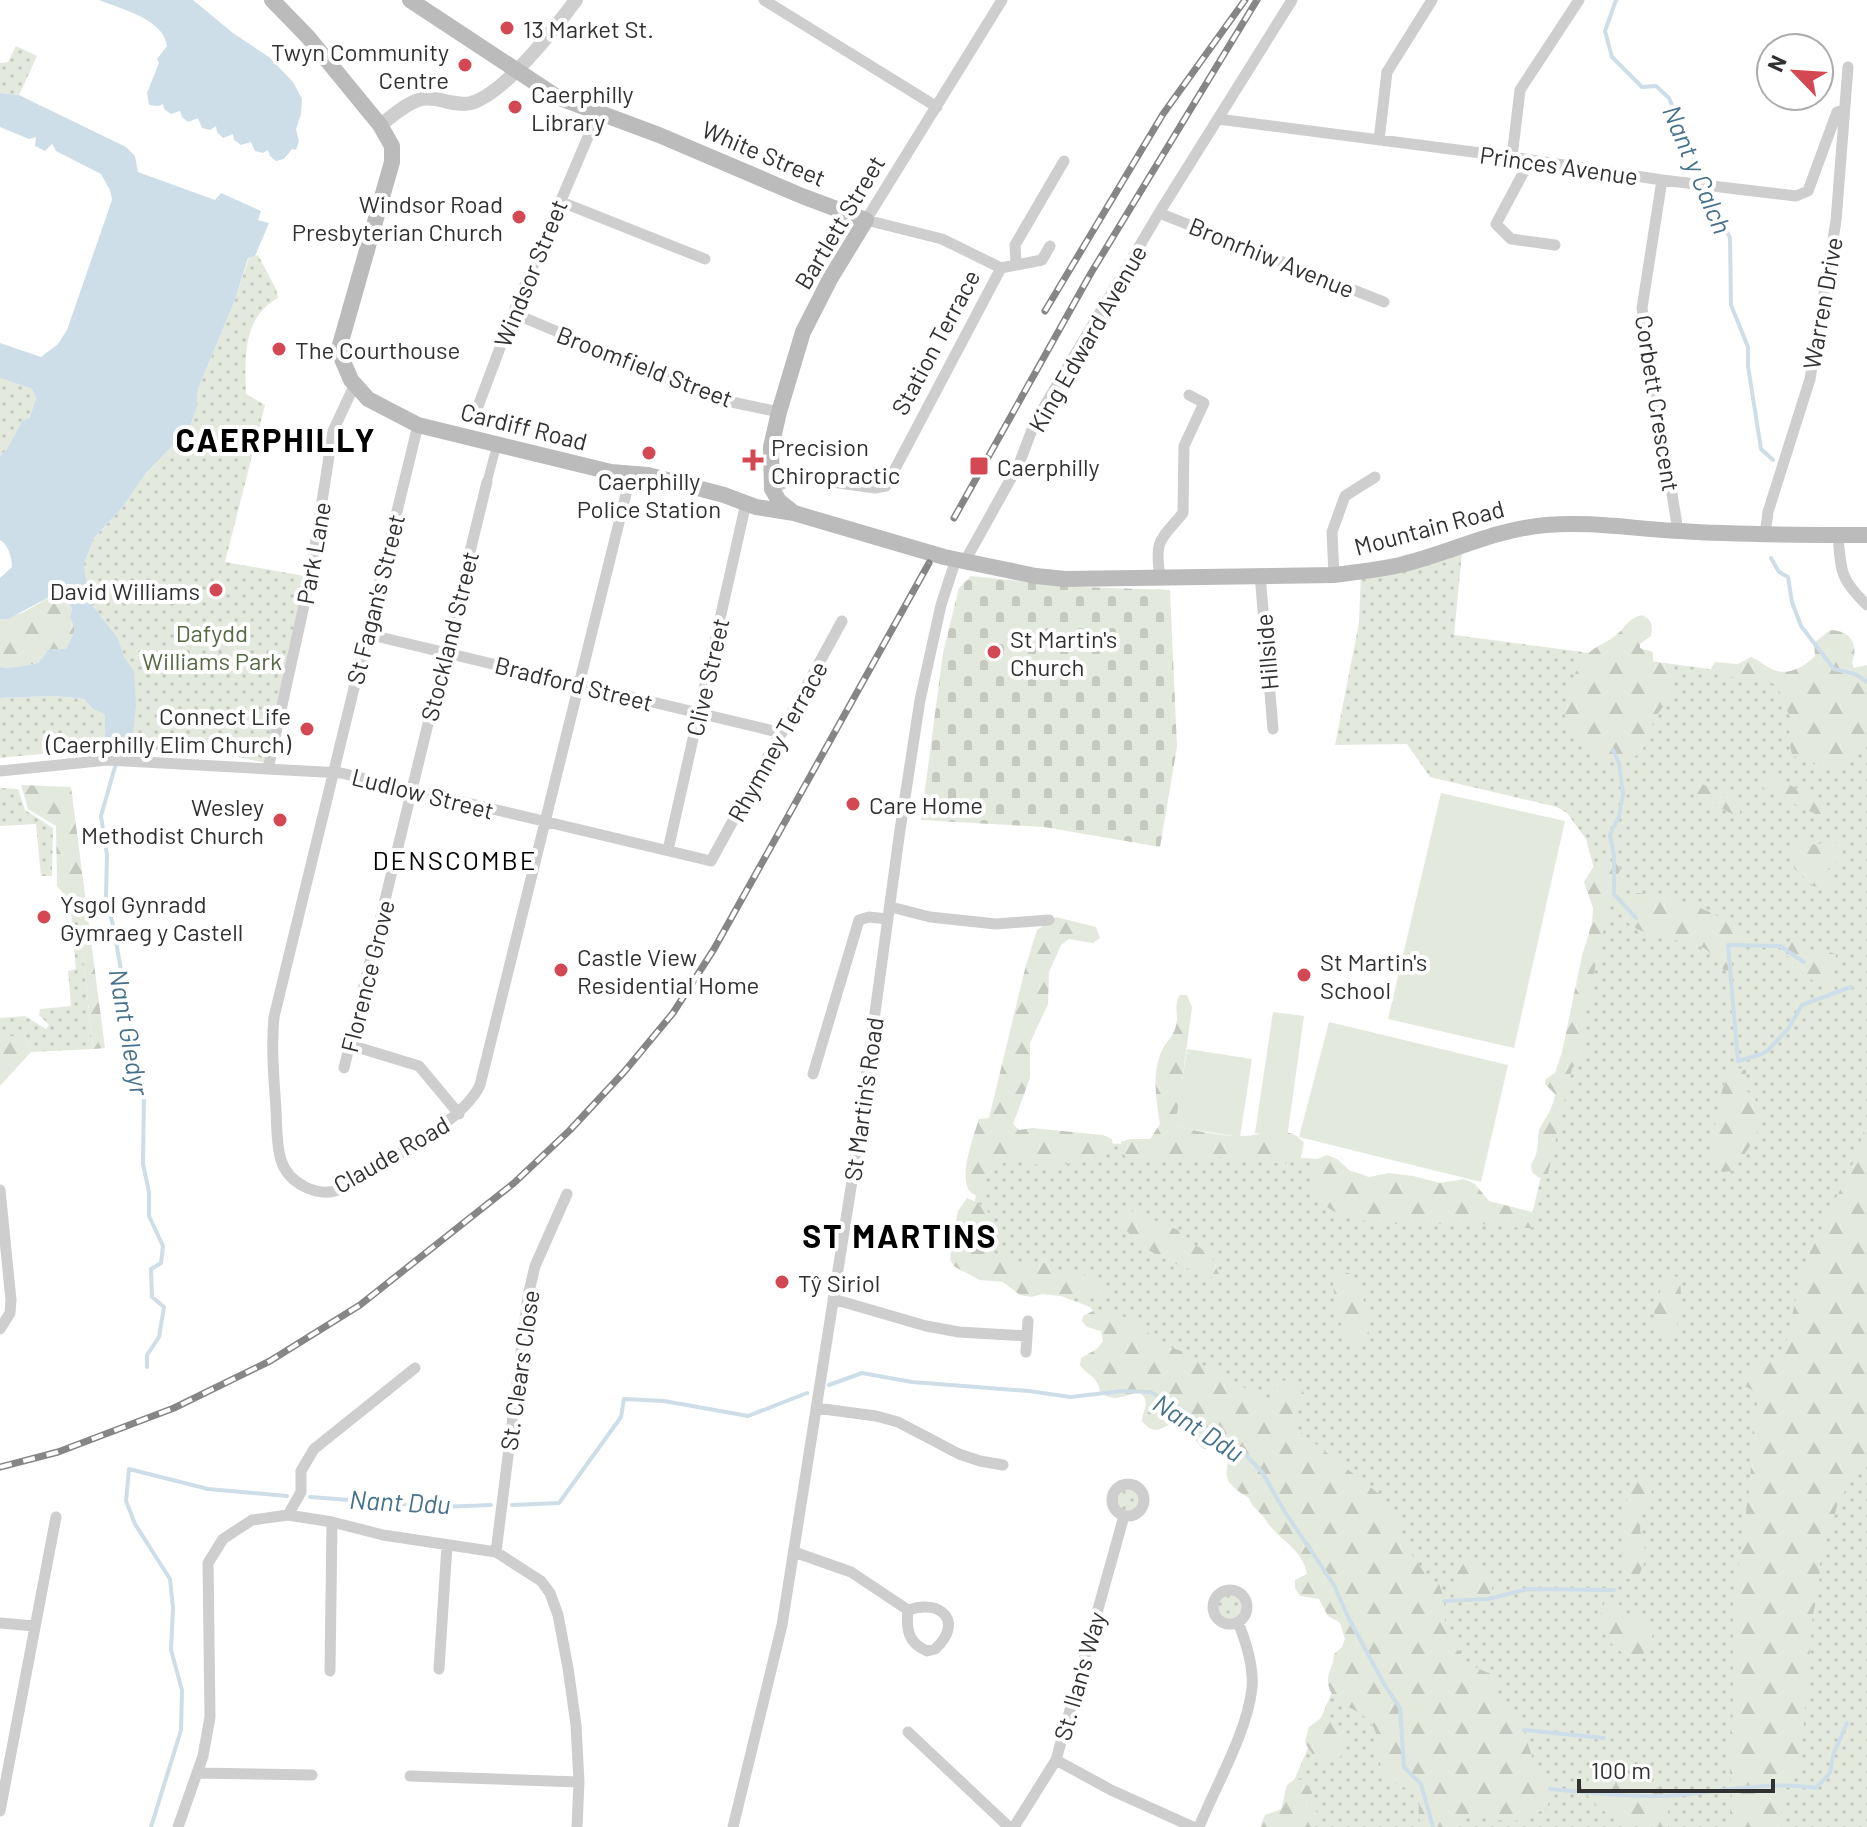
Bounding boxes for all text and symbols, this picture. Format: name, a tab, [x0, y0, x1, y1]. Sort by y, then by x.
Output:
place label: 13 Market St.	[523, 14, 654, 43]
marker: 13 Market St.	[498, 19, 516, 37]
north arrow	[1755, 32, 1835, 112]
place label: Twyn Community Centre	[271, 37, 449, 94]
text: N	[1761, 51, 1791, 75]
marker: Twyn Community Centre	[456, 56, 474, 74]
place label: Caerphilly Library	[531, 79, 634, 136]
marker: Caerphilly Library	[506, 98, 524, 116]
water label: Nant y Calch	[1657, 100, 1739, 238]
street label: White Street	[698, 114, 830, 192]
street label: Princes Avenue	[1478, 140, 1640, 190]
street label: Bartlett Street	[788, 150, 890, 294]
place label: Windsor Road Presbyterian Church	[292, 189, 503, 246]
street label: Windsor Street	[487, 195, 573, 351]
marker: Windsor Road Presbyterian Church	[510, 208, 528, 226]
street label: Bronrhiw Avenue	[1185, 211, 1359, 303]
street label: Warren Drive	[1796, 235, 1848, 371]
street label: King Edward Avenue	[1022, 239, 1152, 437]
street label: Station Terrace	[885, 264, 985, 420]
street label: Corbett Crescent	[1630, 313, 1686, 493]
street label: Broomfield Street	[553, 319, 737, 413]
place label: The Courthouse	[295, 335, 460, 364]
marker: The Courthouse	[270, 340, 288, 358]
street label: Cardiff Road	[458, 396, 590, 456]
district label: CAERPHILLY	[175, 420, 377, 458]
place label: Precision Chiropractic	[771, 432, 900, 489]
marker: Caerphilly Police Station	[640, 444, 658, 462]
marker: Precision Chiropractic	[742, 449, 764, 471]
place label: Caerphilly	[997, 452, 1100, 481]
marker: Caerphilly	[968, 455, 990, 477]
place label: Caerphilly Police Station	[577, 466, 721, 523]
street label: Mountain Road	[1351, 493, 1507, 561]
street label: Park Lane	[290, 500, 336, 606]
street label: St Fagan's Street	[340, 511, 410, 687]
street label: Stockland Street	[414, 548, 484, 724]
place label: David Williams	[50, 576, 200, 605]
marker: David Williams	[207, 581, 225, 599]
street label: Hillside	[1248, 613, 1284, 691]
street label: Clive Street	[679, 615, 735, 739]
park label: Dafydd Williams Park	[142, 618, 282, 675]
place label: St Martin's Church	[1010, 624, 1117, 681]
marker: St Martin's Church	[985, 643, 1003, 661]
street label: Bradford Street	[492, 649, 656, 717]
street label: Rhymney Terrace	[721, 656, 833, 826]
place label: Connect Life (Caerphilly Elim Church)	[45, 701, 292, 758]
marker: Connect Life (Caerphilly Elim Church)	[298, 720, 316, 738]
street label: Ludlow Street	[349, 761, 497, 825]
place label: Care Home	[869, 790, 983, 819]
place label: Wesley Methodist Church	[81, 792, 264, 849]
marker: Care Home	[844, 795, 862, 813]
marker: Wesley Methodist Church	[271, 811, 289, 829]
district label: DENSCOMBE	[372, 844, 538, 875]
place label: Ysgol Gynradd Gymraeg y Castell	[60, 889, 243, 946]
street label: Florence Grove	[334, 897, 400, 1055]
marker: Ysgol Gynradd Gymraeg y Castell	[35, 908, 53, 926]
place label: Castle View Residential Home	[577, 942, 759, 999]
place label: St Martin's School	[1320, 947, 1427, 1004]
marker: Castle View Residential Home	[552, 961, 570, 979]
water label: Nant Gledyr	[104, 966, 157, 1098]
marker: St Martin's School	[1295, 966, 1313, 984]
street label: St Martin's Road	[837, 1015, 889, 1183]
street label: Claude Road	[328, 1109, 454, 1199]
district label: ST MARTINS	[802, 1216, 998, 1254]
place label: Tŷ Siriol	[798, 1268, 880, 1297]
marker: Tŷ Siriol	[773, 1273, 791, 1291]
street label: St. Clears Close	[493, 1288, 545, 1452]
water label: Nant Ddu	[1148, 1386, 1250, 1468]
water label: Nant Ddu	[349, 1483, 451, 1519]
street label: St. Ilan's Way	[1047, 1608, 1111, 1744]
scale bar	[1579, 1743, 1773, 1793]
text: 100 m	[1591, 1755, 1651, 1784]

